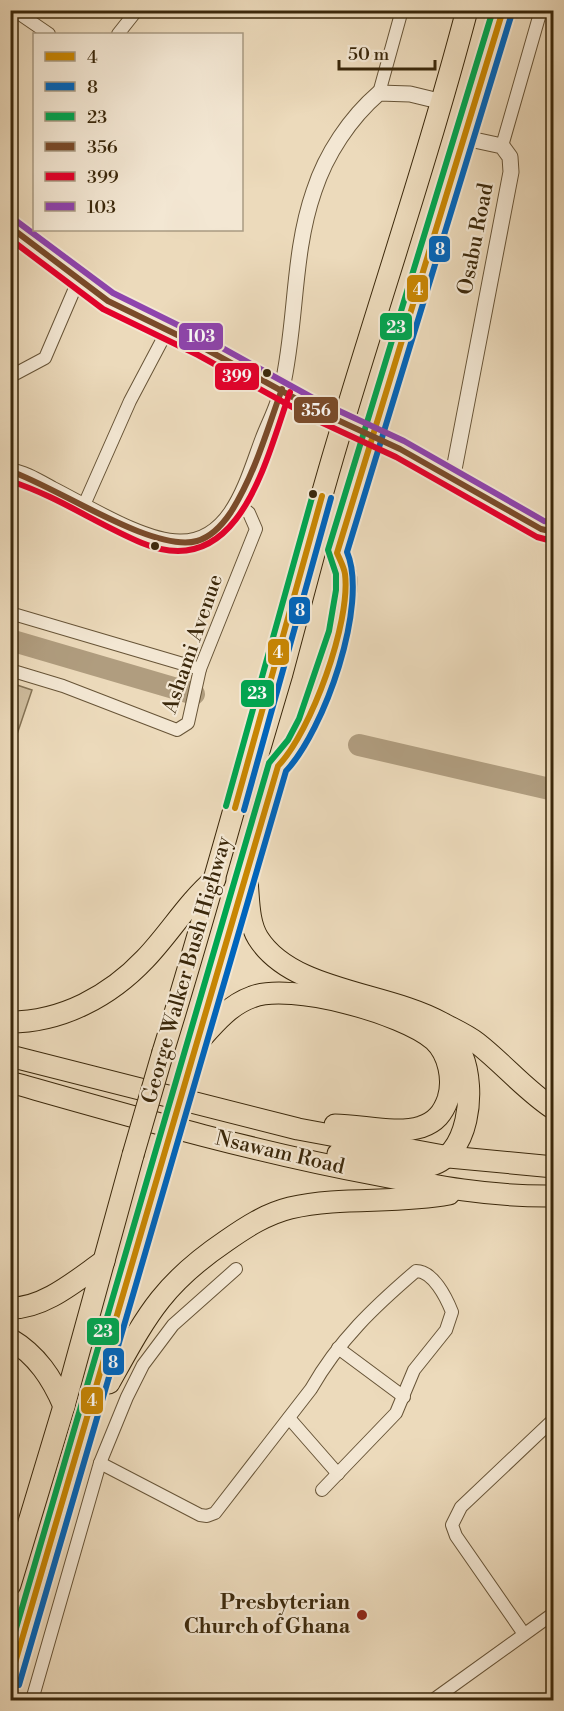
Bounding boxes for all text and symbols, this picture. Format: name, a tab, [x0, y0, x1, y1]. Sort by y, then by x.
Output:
legend	[33, 33, 243, 231]
scale bar	[339, 33, 435, 71]
text: 50 m	[348, 43, 390, 66]
text: 4	[87, 46, 98, 69]
text: 8	[87, 76, 98, 99]
text: 23	[87, 106, 107, 129]
text: 356	[87, 136, 118, 159]
text: 399	[87, 166, 119, 189]
street label: Osabu Road	[452, 181, 500, 297]
text: 103	[87, 196, 116, 219]
line badge: 8	[428, 235, 451, 263]
text: 8	[435, 240, 445, 260]
line badge: 4	[406, 274, 429, 303]
text: 4	[413, 280, 424, 300]
line badge: 23	[379, 312, 413, 341]
text: 23	[386, 318, 406, 338]
line badge: 103	[178, 322, 224, 351]
text: 103	[187, 327, 216, 347]
line badge: 399	[214, 362, 260, 391]
text: 399	[222, 367, 252, 387]
unlabelled marker	[261, 367, 273, 379]
line badge: 356	[293, 396, 339, 424]
text: 356	[301, 401, 331, 421]
unlabelled marker	[307, 488, 319, 500]
unlabelled marker	[149, 540, 161, 552]
street label: Ashami Avenue	[157, 571, 229, 718]
line badge: 8	[288, 596, 311, 625]
text: 8	[295, 601, 305, 621]
line badge: 4	[267, 638, 290, 666]
text: 4	[273, 643, 284, 663]
line badge: 23	[240, 679, 275, 708]
text: 23	[247, 684, 267, 704]
street label: George Walker Bush Highway	[136, 833, 238, 1107]
street label: Nsawam Road	[213, 1125, 347, 1181]
line badge: 23	[86, 1317, 120, 1346]
text: 23	[93, 1322, 113, 1342]
line badge: 8	[102, 1347, 125, 1376]
text: 8	[108, 1353, 118, 1373]
line badge: 4	[80, 1386, 104, 1415]
text: 4	[87, 1391, 98, 1411]
place label: Presbyterian Church of Ghana	[184, 1590, 351, 1640]
marker: Presbyterian Church of Ghana	[355, 1608, 369, 1622]

